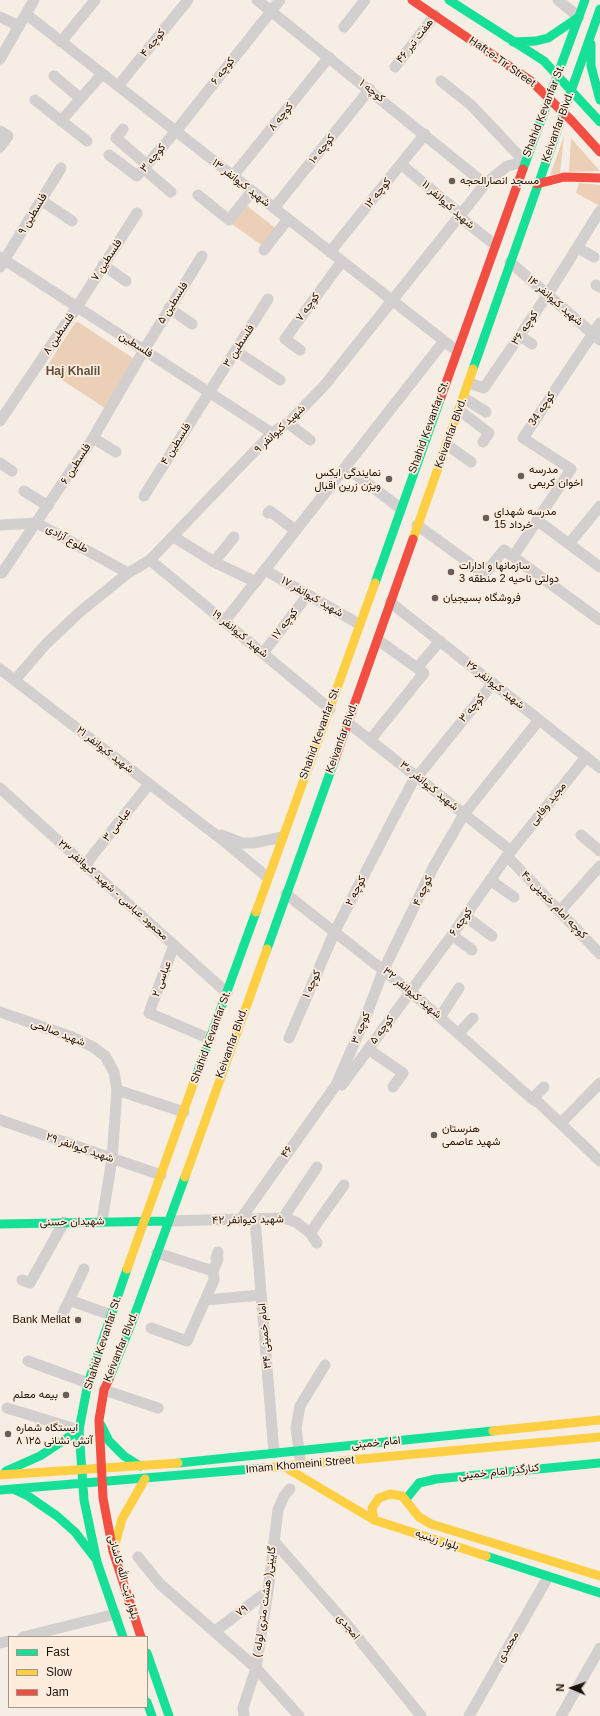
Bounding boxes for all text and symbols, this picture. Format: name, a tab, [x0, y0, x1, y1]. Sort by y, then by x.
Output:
street label: هفت تیر ۴۶	[393, 16, 437, 66]
street label: کوچه ۴	[138, 26, 168, 60]
street label: Haft-e-Tir Street	[466, 34, 538, 90]
street label: کوچه ۶	[208, 55, 238, 87]
street label: Shahid Kevanfar St.	[520, 63, 568, 159]
street label: کوچه ۱	[357, 77, 387, 105]
street label: Keivanfar Blvd.	[539, 90, 577, 164]
street label: کوچه ۸	[266, 100, 296, 134]
street label: کوچه ۱۰	[306, 132, 338, 166]
street label: کوچه ۳	[137, 141, 169, 175]
street label: شهید کیوانفر ۱۳	[209, 156, 273, 210]
place label: مسجد انصارالحجه	[460, 174, 539, 188]
street label: کوچه ۱۲	[362, 175, 394, 211]
marker: مسجد انصارالحجه	[447, 176, 457, 186]
street label: شهید کیوانفر ۱۱	[419, 178, 477, 232]
street label: فلسطین ۹	[16, 191, 50, 237]
street label: فلسطین ۷	[89, 237, 125, 283]
street label: شهید کیوانفر ۱۴	[525, 273, 585, 329]
street label: فلسطین ۵	[155, 280, 191, 326]
street label: کوچه ۷	[293, 290, 323, 324]
street label: کوچه ۳۶	[509, 308, 541, 348]
street label: فلسطین ۸	[40, 311, 78, 357]
street label: فلسطین ۳	[220, 322, 258, 370]
street label: فلسطین	[117, 329, 155, 361]
district label: Haj Khalil	[46, 365, 100, 379]
street label: Shahid Kevanfar St.	[406, 379, 452, 475]
street label: کوچه 34	[526, 389, 558, 429]
street label: Keivanfar Blvd.	[432, 396, 470, 470]
street label: شهید کیوانفر ۹	[252, 402, 308, 456]
street label: فلسطین ۴	[158, 421, 194, 467]
street label: فلسطین ۶	[58, 441, 94, 487]
place label: مدرسه اخوان کریمی	[529, 463, 583, 489]
place label: نمایندگی ایکس ویژن زرین اقبال	[314, 466, 381, 492]
marker: مدرسه اخوان کریمی	[516, 471, 526, 481]
marker: نمایندگی ایکس ویژن زرین اقبال	[384, 474, 394, 484]
place label: مدرسه شهدای 15 خرداد	[494, 505, 556, 531]
marker: مدرسه شهدای 15 خرداد	[481, 513, 491, 523]
street label: طلوع آزادی	[43, 522, 91, 556]
place label: سازمانها و ادارات دولتی ناحیه 2 منطقه 3	[459, 559, 559, 585]
marker: سازمانها و ادارات دولتی ناحیه 2 منطقه 3	[446, 567, 456, 577]
street label: شهید کیوانفر ۱۷	[279, 574, 345, 620]
place label: فروشگاه بسیجیان	[443, 591, 521, 605]
marker: فروشگاه بسیجیان	[430, 593, 440, 603]
street label: کوچه ۱۷	[269, 606, 301, 642]
street label: شهید کیوانفر ۱۹	[209, 607, 271, 661]
street label: شهید کیوانفر ۲۶	[463, 658, 527, 712]
street label: Shahid Kevanfar St.	[297, 685, 343, 781]
street label: کوچه ۳	[456, 691, 488, 725]
street label: Keivanfar Blvd.	[323, 701, 361, 775]
street label: شهید کیوانفر ۲۱	[74, 724, 136, 776]
street label: شهید کیوانفر ۳۰	[397, 758, 461, 814]
street label: مجید وفایی	[527, 780, 569, 828]
street label: عباسی ۳	[100, 806, 134, 844]
street label: محمود عباسی - شهید کیوانفر ۲۳	[55, 837, 171, 943]
street label: کوچه امام خمینی ۴۰	[518, 868, 590, 942]
street label: کوچه ۲	[343, 874, 369, 908]
street label: کوچه ۴	[410, 874, 436, 908]
street label: کوچه ۶	[447, 905, 475, 939]
street label: عباسی ۲	[149, 959, 175, 999]
street label: شهید کیوانفر ۳۲	[380, 965, 444, 1021]
street label: کوچه ۱	[300, 968, 324, 1000]
street label: Shahid Kevanfar St.	[188, 989, 234, 1085]
street label: Keivanfar Blvd.	[213, 1006, 251, 1080]
street label: کوچه ۳	[349, 1010, 373, 1046]
street label: کوچه ۵	[367, 1013, 397, 1047]
street label: شهید صالحی	[29, 1017, 87, 1049]
place label: هنرستان شهید عاصمی	[442, 1122, 500, 1148]
street label: شهید کیوانفر ۲۹	[44, 1130, 116, 1166]
marker: هنرستان شهید عاصمی	[429, 1130, 439, 1140]
street label: ۴۶	[278, 1143, 296, 1161]
street label: شهید کیوانفر ۴۲	[212, 1213, 284, 1227]
street label: شهیدان حسنی	[40, 1215, 104, 1229]
street label: Shahid Kevanfar St.	[82, 1294, 124, 1392]
street label: امام خمینی ۳۴	[256, 1303, 274, 1369]
street label: Keivanfar Blvd.	[101, 1310, 141, 1384]
place label: Bank Mellat	[13, 1313, 70, 1327]
marker: Bank Mellat	[73, 1315, 83, 1325]
place label: بیمه معلم	[13, 1388, 58, 1402]
marker: بیمه معلم	[61, 1390, 71, 1400]
place label: ایستگاه شماره ۸ آتش نشانی ۱۲۵	[16, 1421, 93, 1447]
marker: ایستگاه شماره ۸ آتش نشانی ۱۲۵	[3, 1429, 13, 1439]
street label: امام خمینی	[351, 1434, 401, 1452]
street label: Imam Khomeini Street	[245, 1454, 355, 1476]
street label: کنارگذر امام خمینی	[458, 1461, 540, 1483]
street label: بلوار زینبیه	[413, 1527, 461, 1553]
street label: بلوار آیت الله کاشانی	[105, 1533, 141, 1621]
street label: گایینی( هشت متری لوله )	[251, 1546, 279, 1658]
street label: ۷۹	[233, 1602, 251, 1620]
street label: امجدی	[333, 1611, 363, 1643]
street label: محمدی	[494, 1629, 522, 1665]
legend	[8, 1636, 148, 1708]
text: Fast	[46, 1645, 69, 1659]
text: Slow	[46, 1665, 72, 1679]
north arrow	[552, 1668, 592, 1708]
text: N	[554, 1683, 566, 1692]
text: Jam	[46, 1685, 69, 1699]

